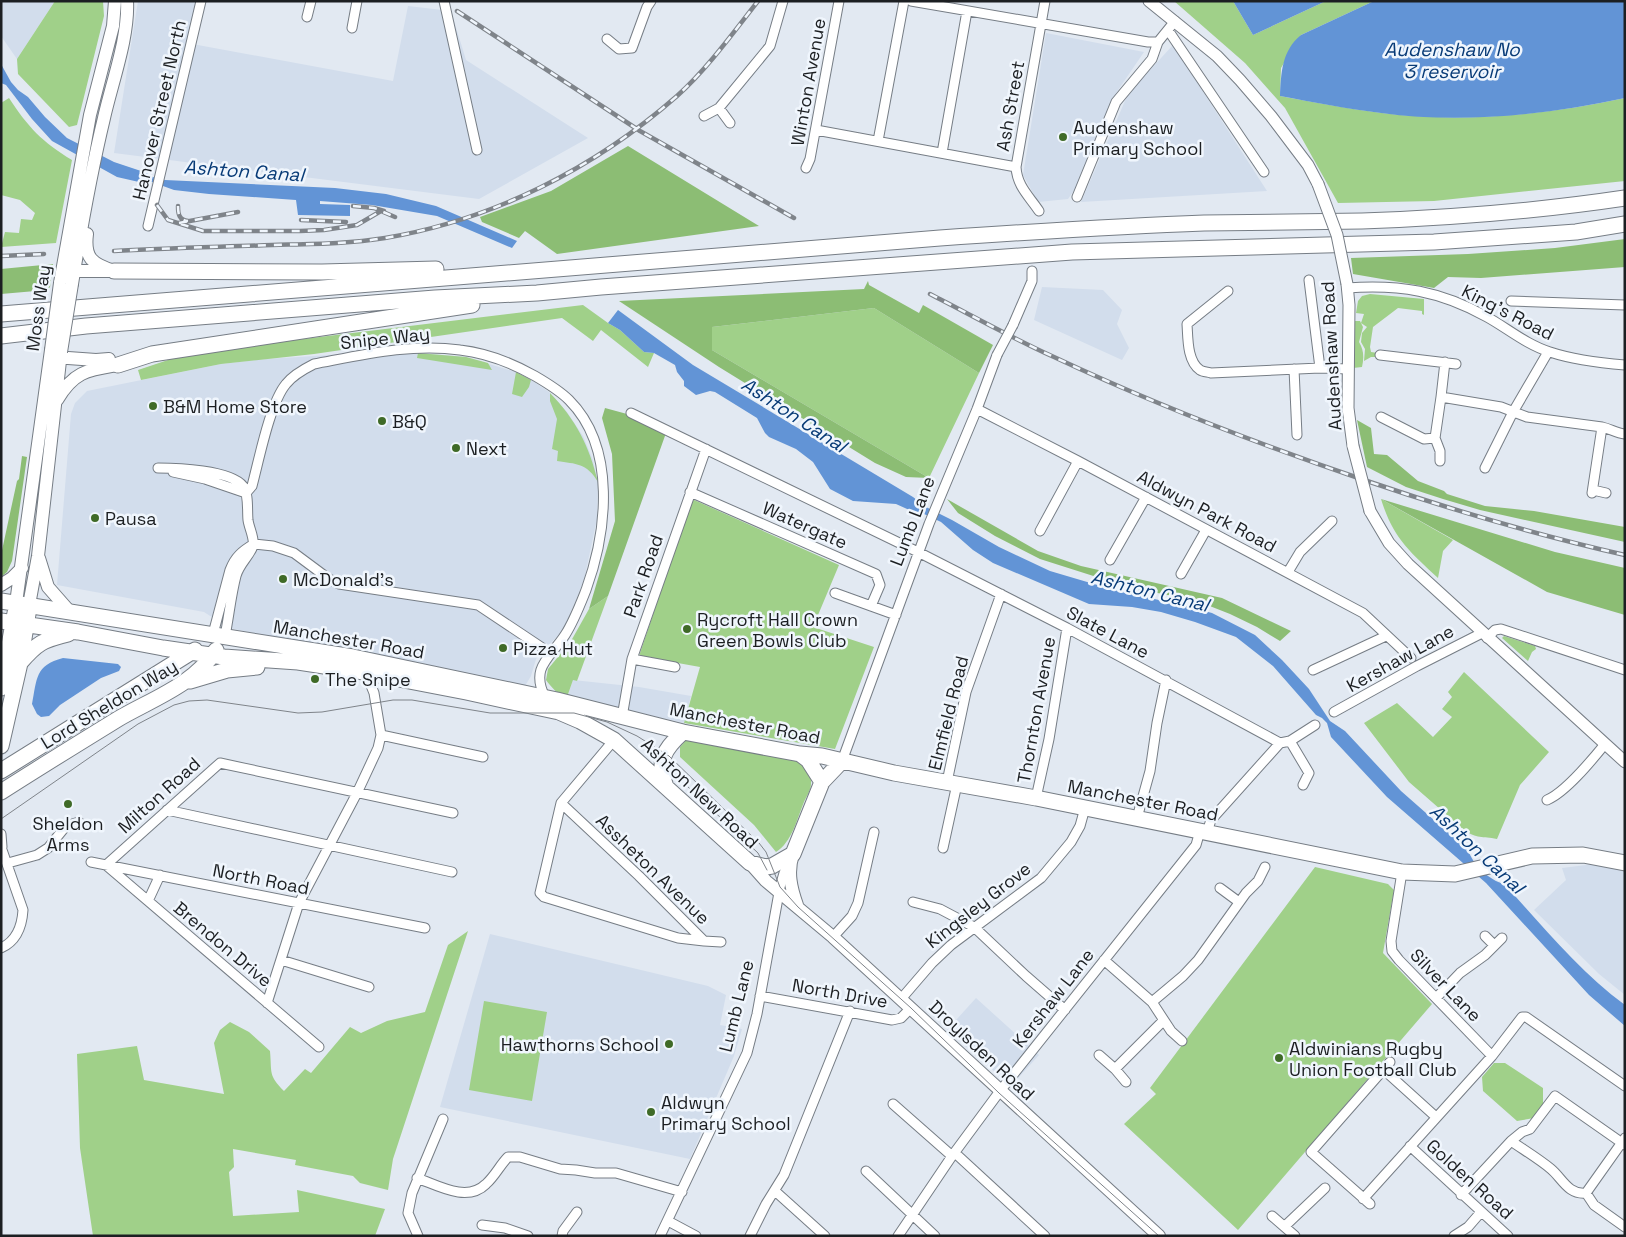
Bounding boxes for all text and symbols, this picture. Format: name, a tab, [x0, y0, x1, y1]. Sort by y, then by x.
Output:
street label: Winton Avenue	[785, 16, 831, 148]
street label: Hanover Street North	[127, 18, 191, 202]
water label: Audenshaw No 3 reservoir	[1384, 37, 1521, 84]
street label: Ash Street	[991, 59, 1029, 153]
place label: Audenshaw Primary School	[1073, 116, 1203, 160]
marker: Audenshaw Primary School	[1057, 131, 1069, 143]
water label: Ashton Canal	[183, 154, 307, 188]
street label: Moss Way	[21, 263, 55, 353]
street label: King's Road	[1458, 279, 1558, 345]
street label: Audenshaw Road	[1316, 281, 1346, 431]
street label: Snipe Way	[339, 322, 431, 354]
water label: Ashton Canal	[737, 372, 853, 460]
place label: B&M Home Store	[163, 395, 307, 418]
marker: B&M Home Store	[147, 400, 159, 412]
place label: B&Q	[392, 410, 427, 433]
marker: B&Q	[376, 415, 388, 427]
place label: Next	[466, 437, 507, 460]
marker: Next	[450, 442, 462, 454]
street label: Aldwyn Park Road	[1133, 465, 1281, 557]
street label: Lumb Lane	[884, 473, 940, 569]
street label: Watergate	[759, 496, 851, 554]
place label: Pausa	[105, 507, 157, 530]
marker: Pausa	[89, 512, 101, 524]
street label: Park Road	[618, 531, 668, 621]
water label: Ashton Canal	[1089, 564, 1214, 618]
place label: McDonald's	[293, 568, 394, 591]
marker: McDonald's	[277, 573, 289, 585]
street label: Slate Lane	[1063, 601, 1153, 663]
place label: Rycroft Hall Crown Green Bowls Club	[697, 608, 858, 652]
street label: Manchester Road	[272, 614, 426, 664]
street label: Kershaw Lane	[1342, 619, 1458, 697]
marker: Rycroft Hall Crown Green Bowls Club	[681, 623, 693, 635]
street label: Thornton Avenue	[1012, 635, 1060, 785]
place label: Pizza Hut	[513, 637, 593, 660]
marker: Pizza Hut	[497, 642, 509, 654]
street label: Elmfield Road	[923, 653, 973, 773]
street label: Lord Sheldon Way	[36, 654, 182, 754]
place label: The Snipe	[325, 668, 411, 691]
marker: The Snipe	[309, 673, 321, 685]
street label: Manchester Road	[668, 697, 822, 749]
street label: Ashton New Road	[637, 733, 763, 853]
street label: Milton Road	[113, 752, 205, 838]
street label: Manchester Road	[1066, 774, 1220, 826]
marker: Sheldon Arms	[62, 798, 74, 810]
water label: Ashton Canal	[1424, 799, 1531, 901]
street label: Assheton Avenue	[591, 809, 715, 929]
place label: Sheldon Arms	[33, 812, 103, 856]
street label: Kingsley Grove	[921, 857, 1035, 953]
street label: North Road	[211, 858, 311, 900]
street label: Brendon Drive	[169, 896, 277, 992]
street label: Kershaw Lane	[1007, 944, 1099, 1052]
street label: Silver Lane	[1405, 944, 1487, 1026]
street label: Lumb Lane	[713, 957, 759, 1055]
street label: North Drive	[790, 973, 890, 1013]
street label: Droylsden Road	[924, 995, 1040, 1105]
place label: Hawthorns School	[501, 1033, 659, 1056]
place label: Aldwinians Rugby Union Football Club	[1289, 1037, 1457, 1081]
marker: Hawthorns School	[663, 1038, 675, 1050]
marker: Aldwinians Rugby Union Football Club	[1273, 1052, 1285, 1064]
place label: Aldwyn Primary School	[661, 1091, 791, 1135]
marker: Aldwyn Primary School	[645, 1106, 657, 1118]
street label: Golden Road	[1422, 1134, 1518, 1224]

